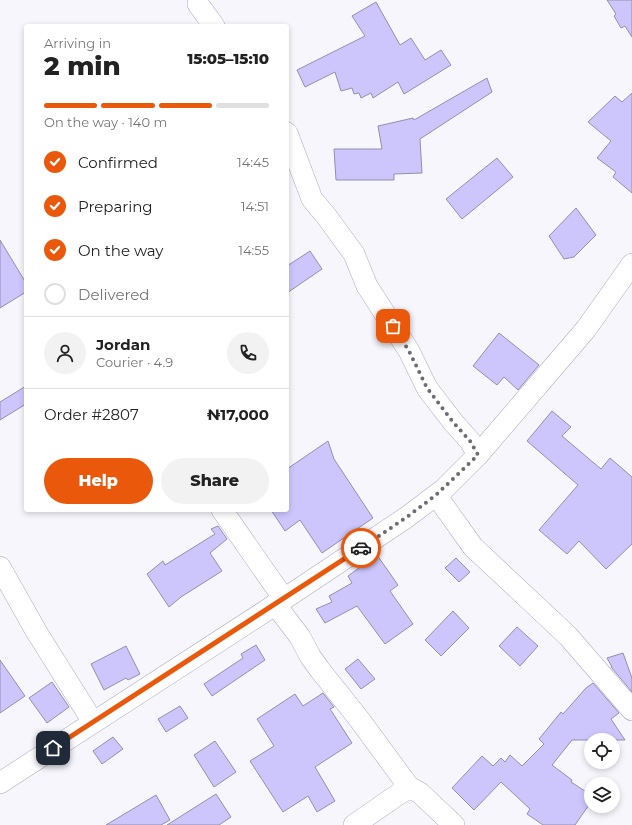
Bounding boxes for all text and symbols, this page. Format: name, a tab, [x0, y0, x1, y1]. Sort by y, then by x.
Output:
text: Arriving in	[44, 35, 111, 51]
text: 15:05–15:10	[187, 49, 269, 68]
text: 2 min	[44, 50, 121, 82]
text: On the way · 140 m	[44, 114, 167, 130]
icon: check	[44, 151, 66, 173]
text: Confirmed	[78, 153, 158, 172]
text: 14:45	[237, 154, 269, 170]
icon: check	[44, 195, 66, 217]
text: Preparing	[78, 197, 153, 216]
text: 14:51	[241, 198, 269, 214]
icon: check	[44, 239, 66, 261]
text: On the way	[78, 241, 163, 260]
text: 14:55	[238, 242, 269, 258]
text: Delivered	[78, 285, 150, 304]
pin	[376, 309, 410, 343]
icon: bag	[382, 315, 404, 337]
button: person	[44, 332, 86, 374]
button: phone	[227, 332, 269, 374]
text: Jordan	[96, 335, 150, 354]
text: Courier · 4.9	[96, 354, 173, 370]
text: Order #2807	[44, 405, 139, 424]
text: ₦17,000	[207, 405, 269, 424]
button: Help	[44, 458, 153, 504]
button: Share	[161, 458, 269, 504]
courier	[341, 528, 381, 568]
icon: car	[350, 537, 372, 559]
pin	[36, 731, 70, 765]
map controls	[584, 733, 620, 813]
button: locate	[584, 733, 620, 769]
icon: home	[42, 737, 64, 759]
button: layers	[584, 777, 620, 813]

